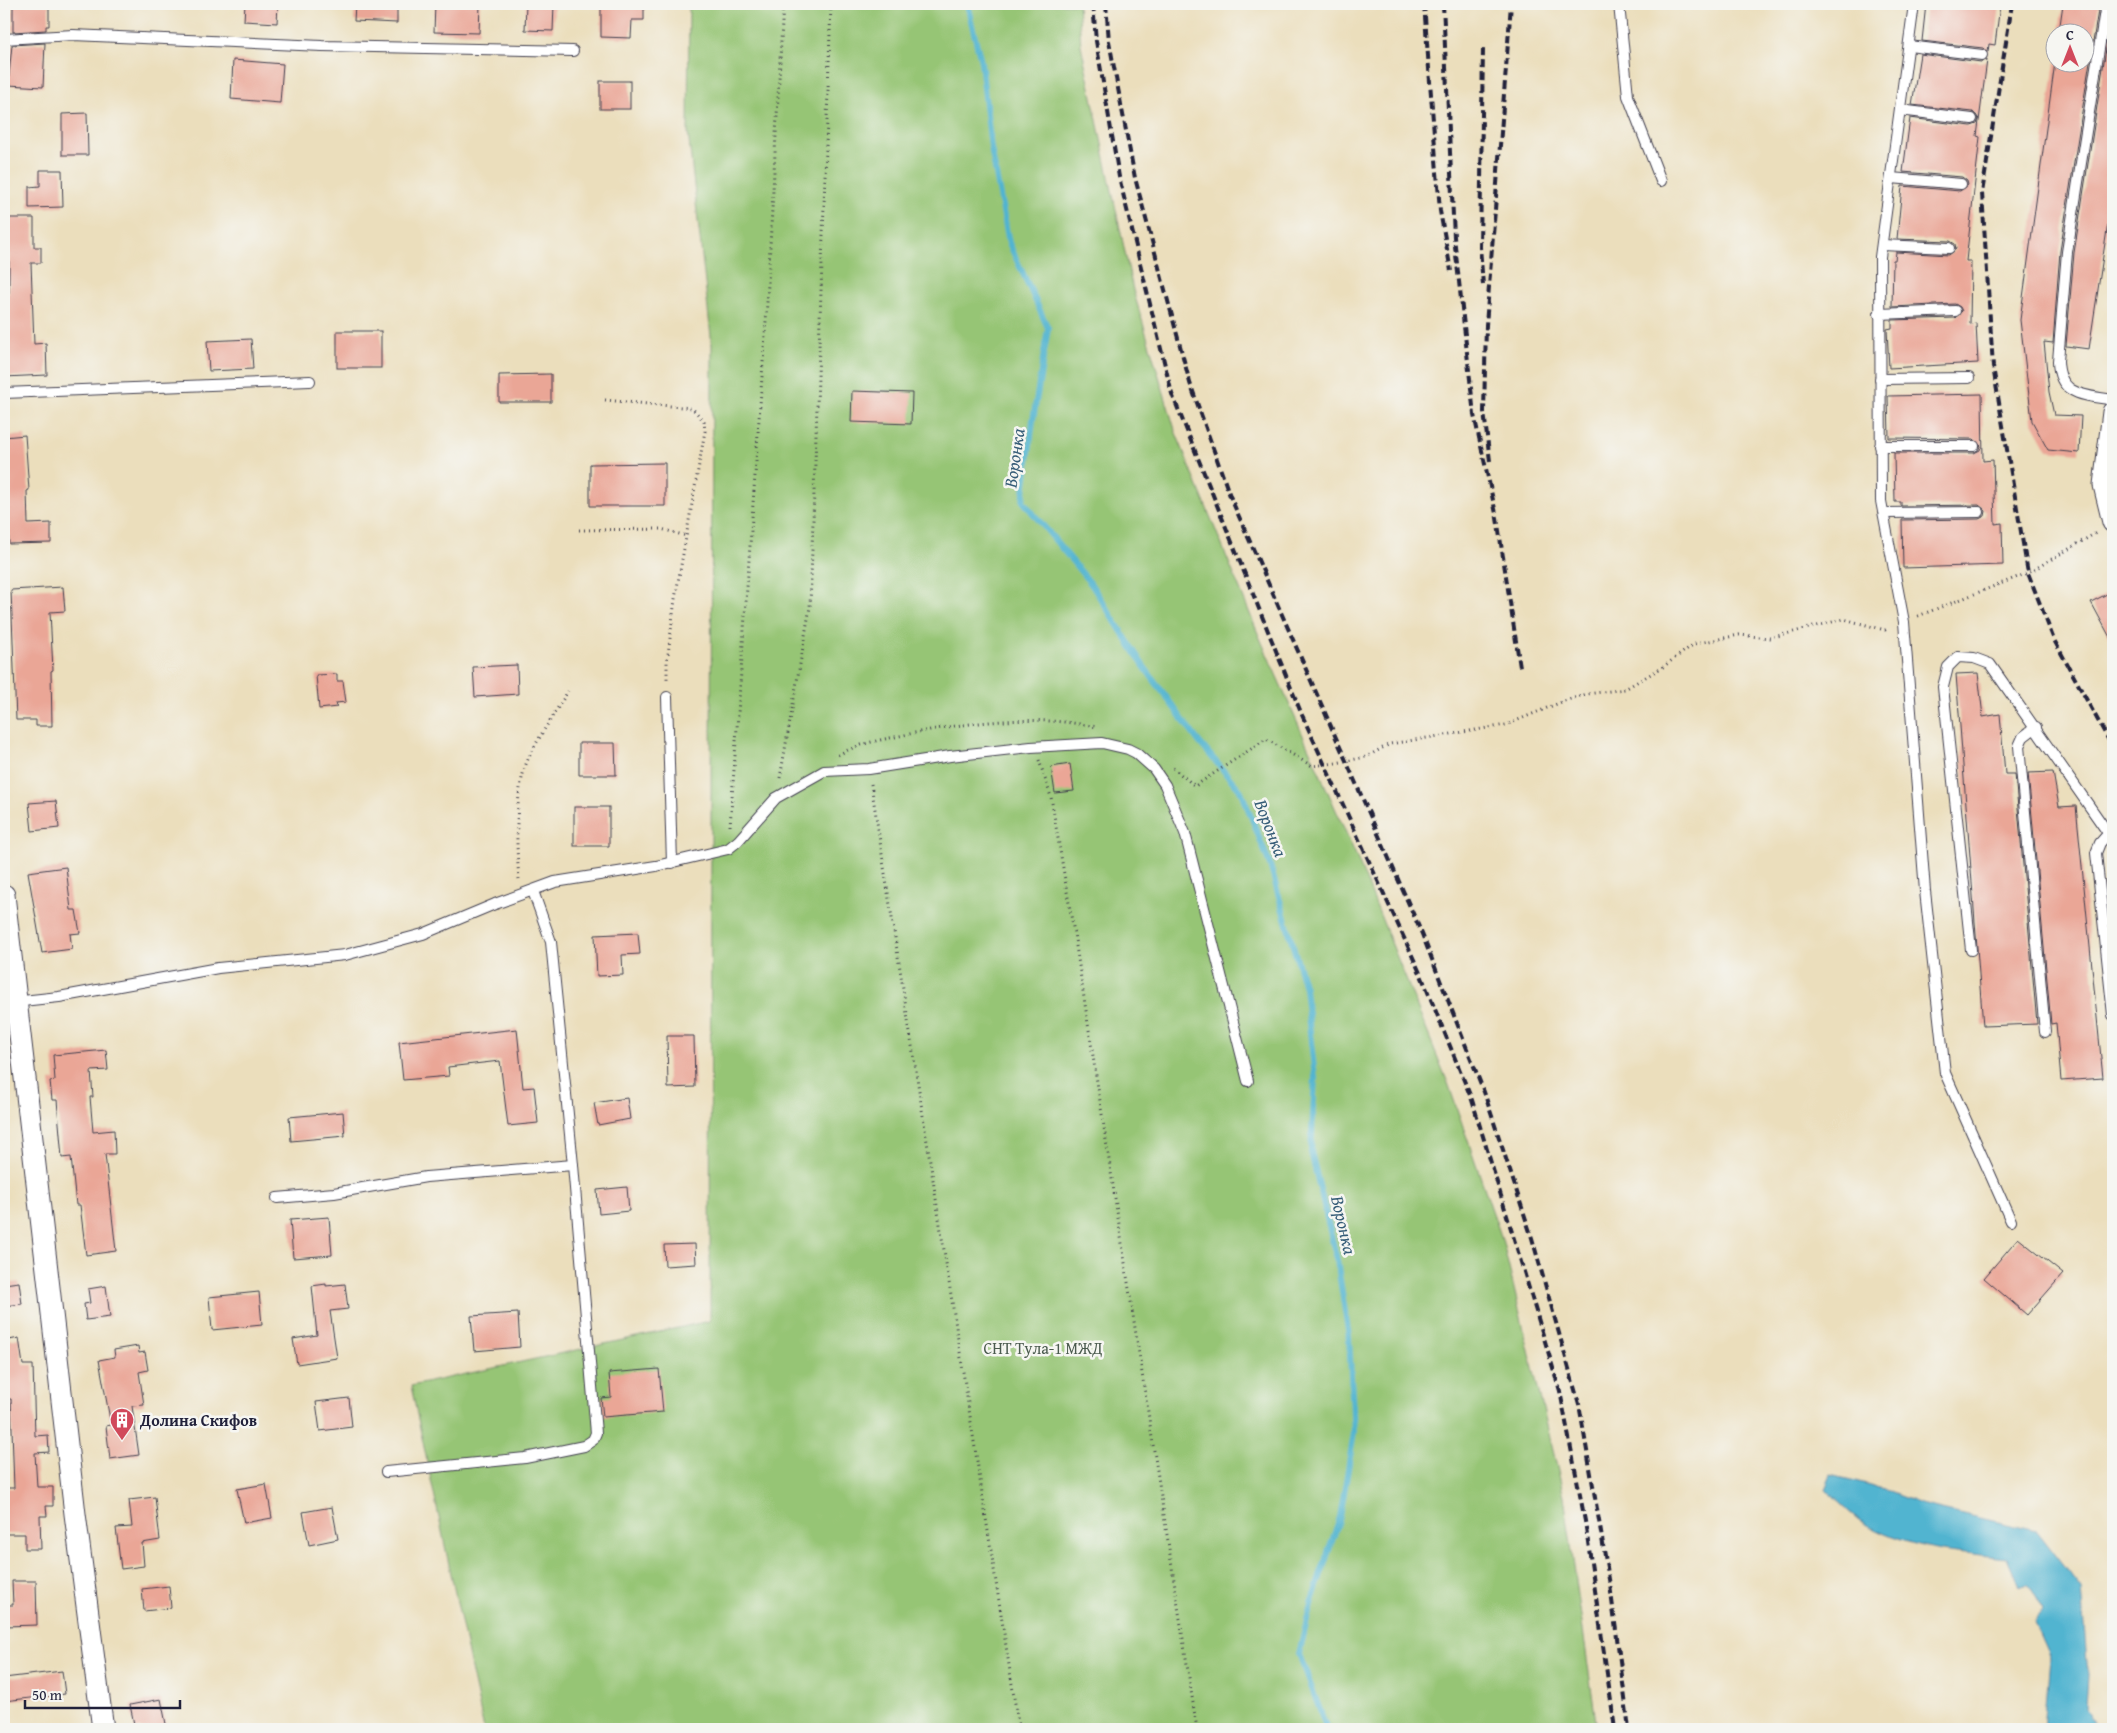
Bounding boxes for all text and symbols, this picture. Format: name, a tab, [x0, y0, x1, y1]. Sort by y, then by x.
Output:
north arrow	[2044, 22, 2094, 72]
text: С	[2066, 25, 2074, 45]
water label: Воронка	[996, 426, 1032, 490]
water label: Воронка	[1247, 794, 1295, 861]
water label: Воронка	[1324, 1192, 1364, 1258]
park label: СНТ Тула-1 МЖД	[983, 1336, 1103, 1360]
building icon: Долина Скифов	[109, 1407, 135, 1441]
place label: Долина Скифов	[139, 1408, 257, 1432]
scale bar	[25, 1678, 180, 1710]
text: 50 m	[32, 1684, 63, 1705]

